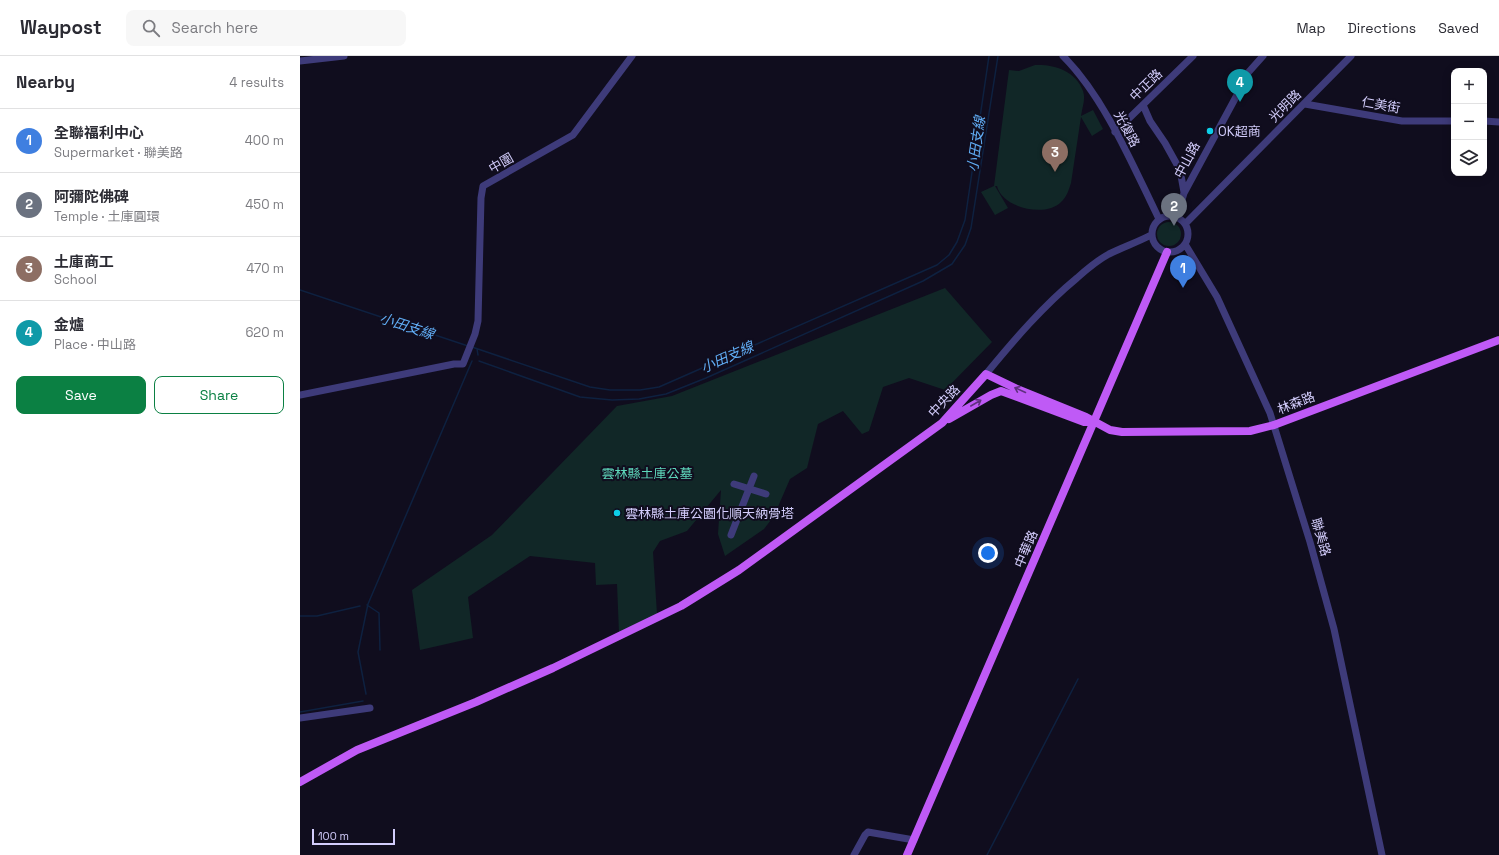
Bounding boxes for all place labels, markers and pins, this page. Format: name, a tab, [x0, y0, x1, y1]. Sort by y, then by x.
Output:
pin: 4	[1227, 69, 1253, 102]
place label: OK超商	[1218, 123, 1261, 140]
marker: OK超商	[1205, 126, 1215, 136]
pin: 3	[1042, 139, 1068, 172]
pin: 2	[1161, 193, 1187, 226]
pin: 1	[1170, 255, 1196, 288]
place label: 雲林縣土庫公園化順天納骨塔	[625, 505, 794, 522]
marker: 雲林縣土庫公園化順天納骨塔	[612, 508, 622, 518]

